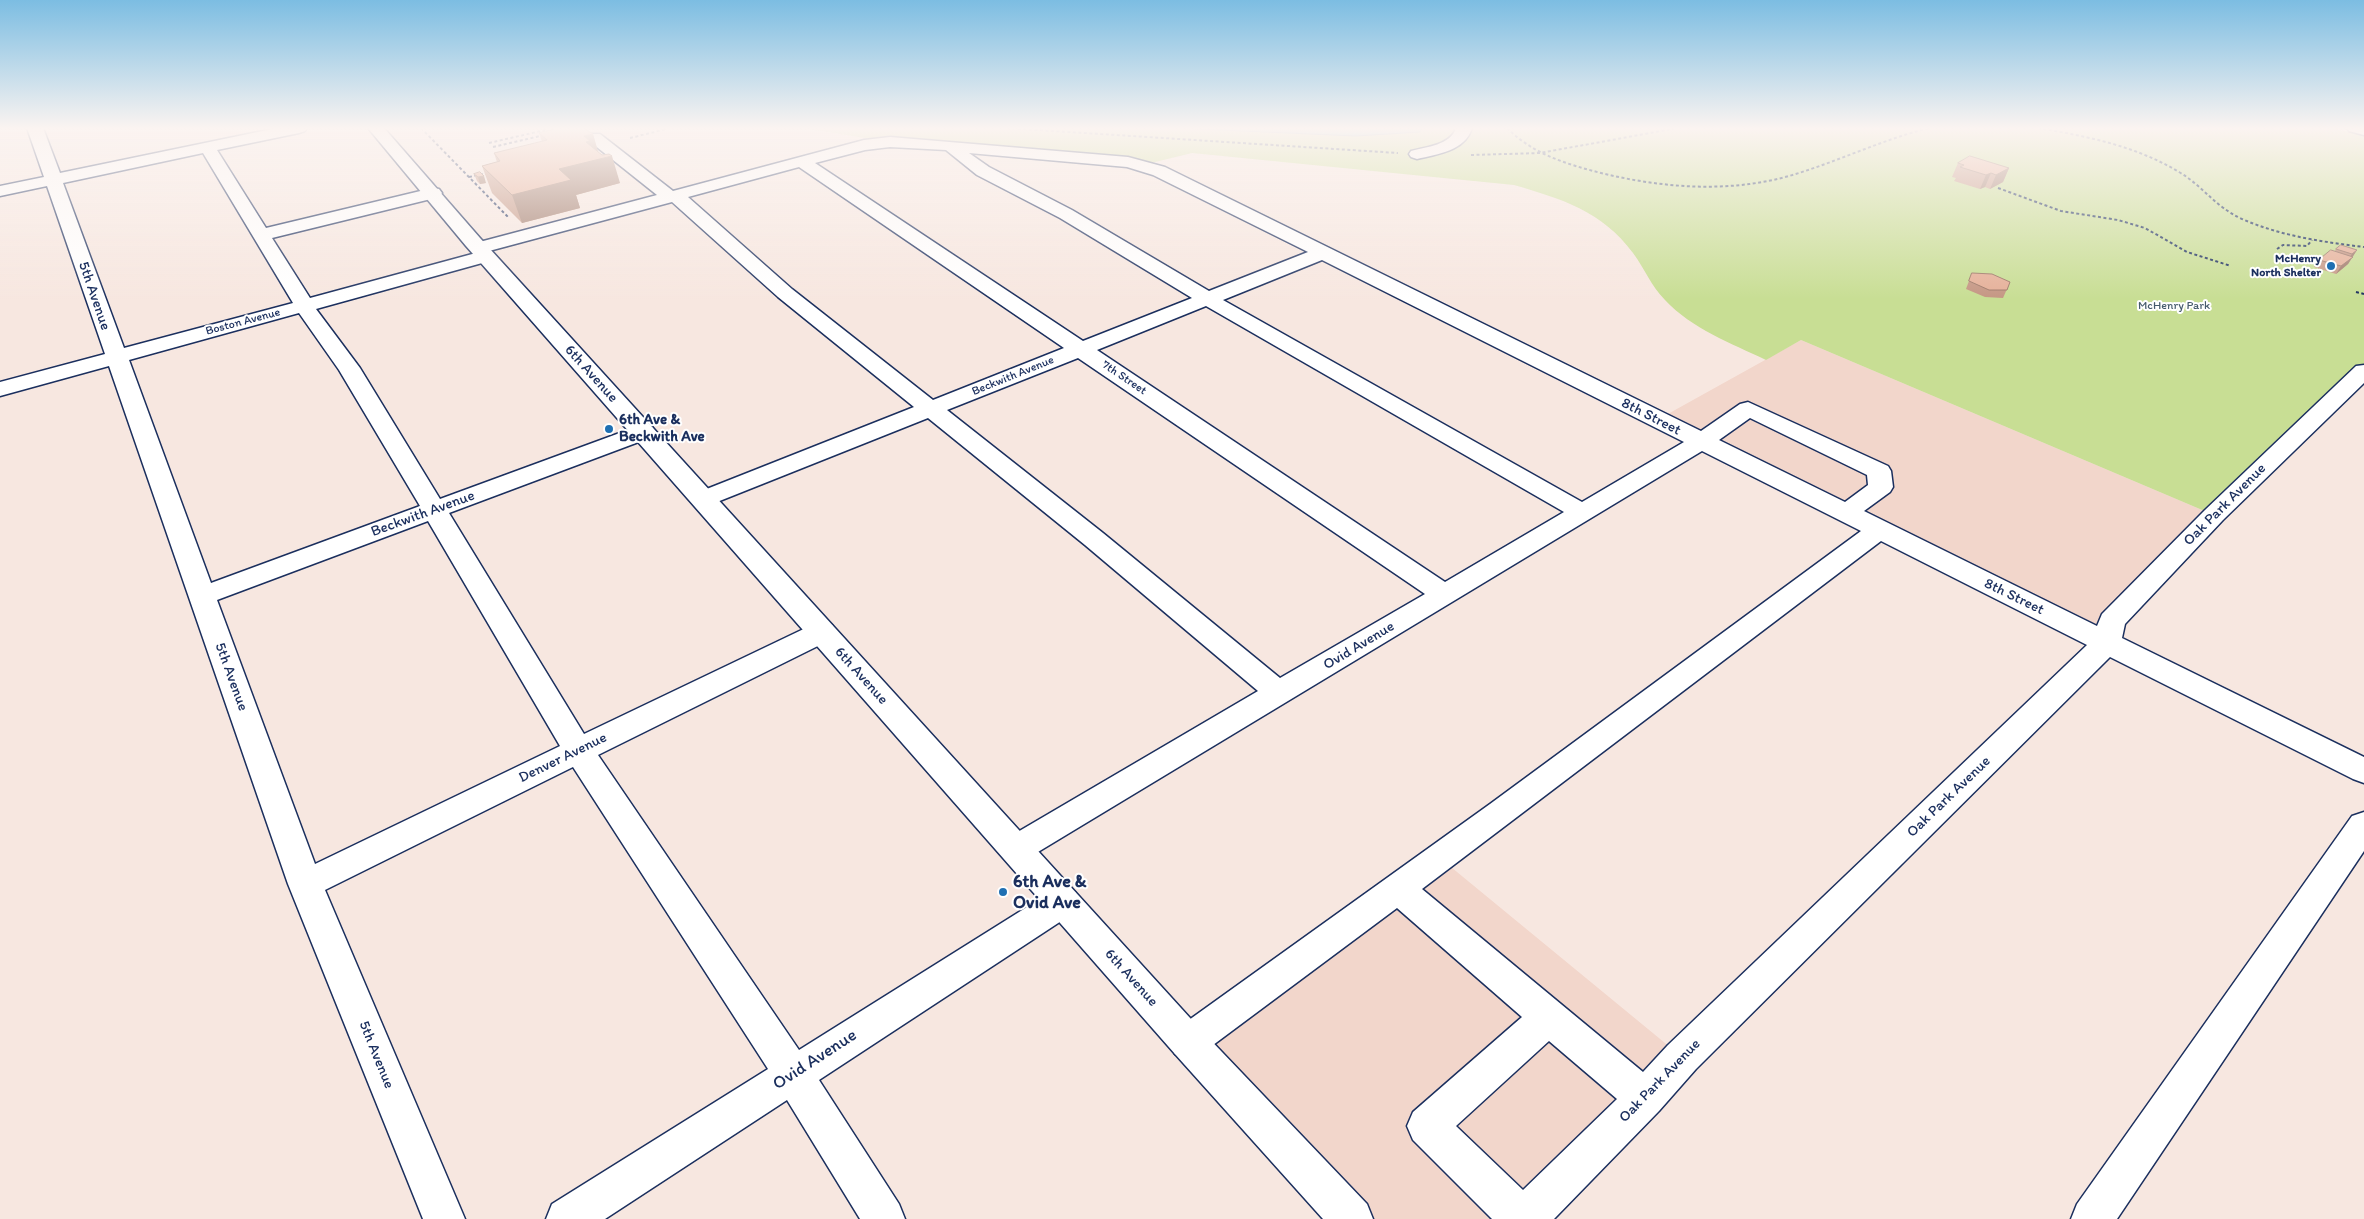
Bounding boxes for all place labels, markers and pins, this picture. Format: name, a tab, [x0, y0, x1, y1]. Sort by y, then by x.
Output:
place label: McHenry North Shelter	[2251, 252, 2321, 280]
marker: McHenry North Shelter	[2325, 260, 2337, 272]
place label: 6th Ave & Beckwith Ave	[619, 411, 705, 446]
marker: 6th Ave & Beckwith Ave	[603, 423, 615, 435]
place label: 6th Ave & Ovid Ave	[1013, 871, 1086, 914]
marker: 6th Ave & Ovid Ave	[997, 886, 1009, 898]

